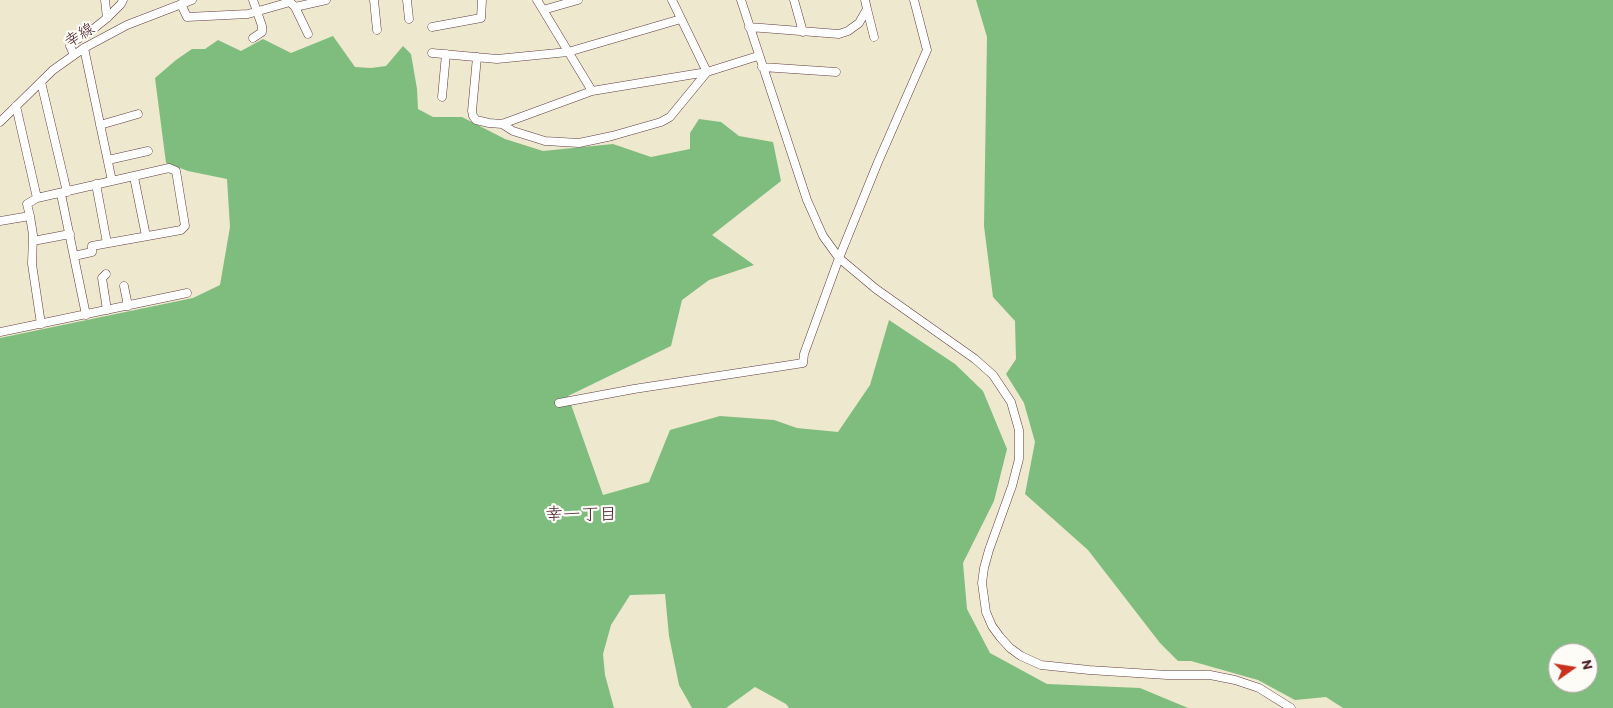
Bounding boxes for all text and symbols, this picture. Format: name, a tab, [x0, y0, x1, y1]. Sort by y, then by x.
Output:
street label: 幸線	[61, 19, 99, 53]
district label: 幸一丁目	[545, 504, 617, 526]
north arrow	[1548, 643, 1598, 693]
text: N	[1578, 658, 1596, 671]

